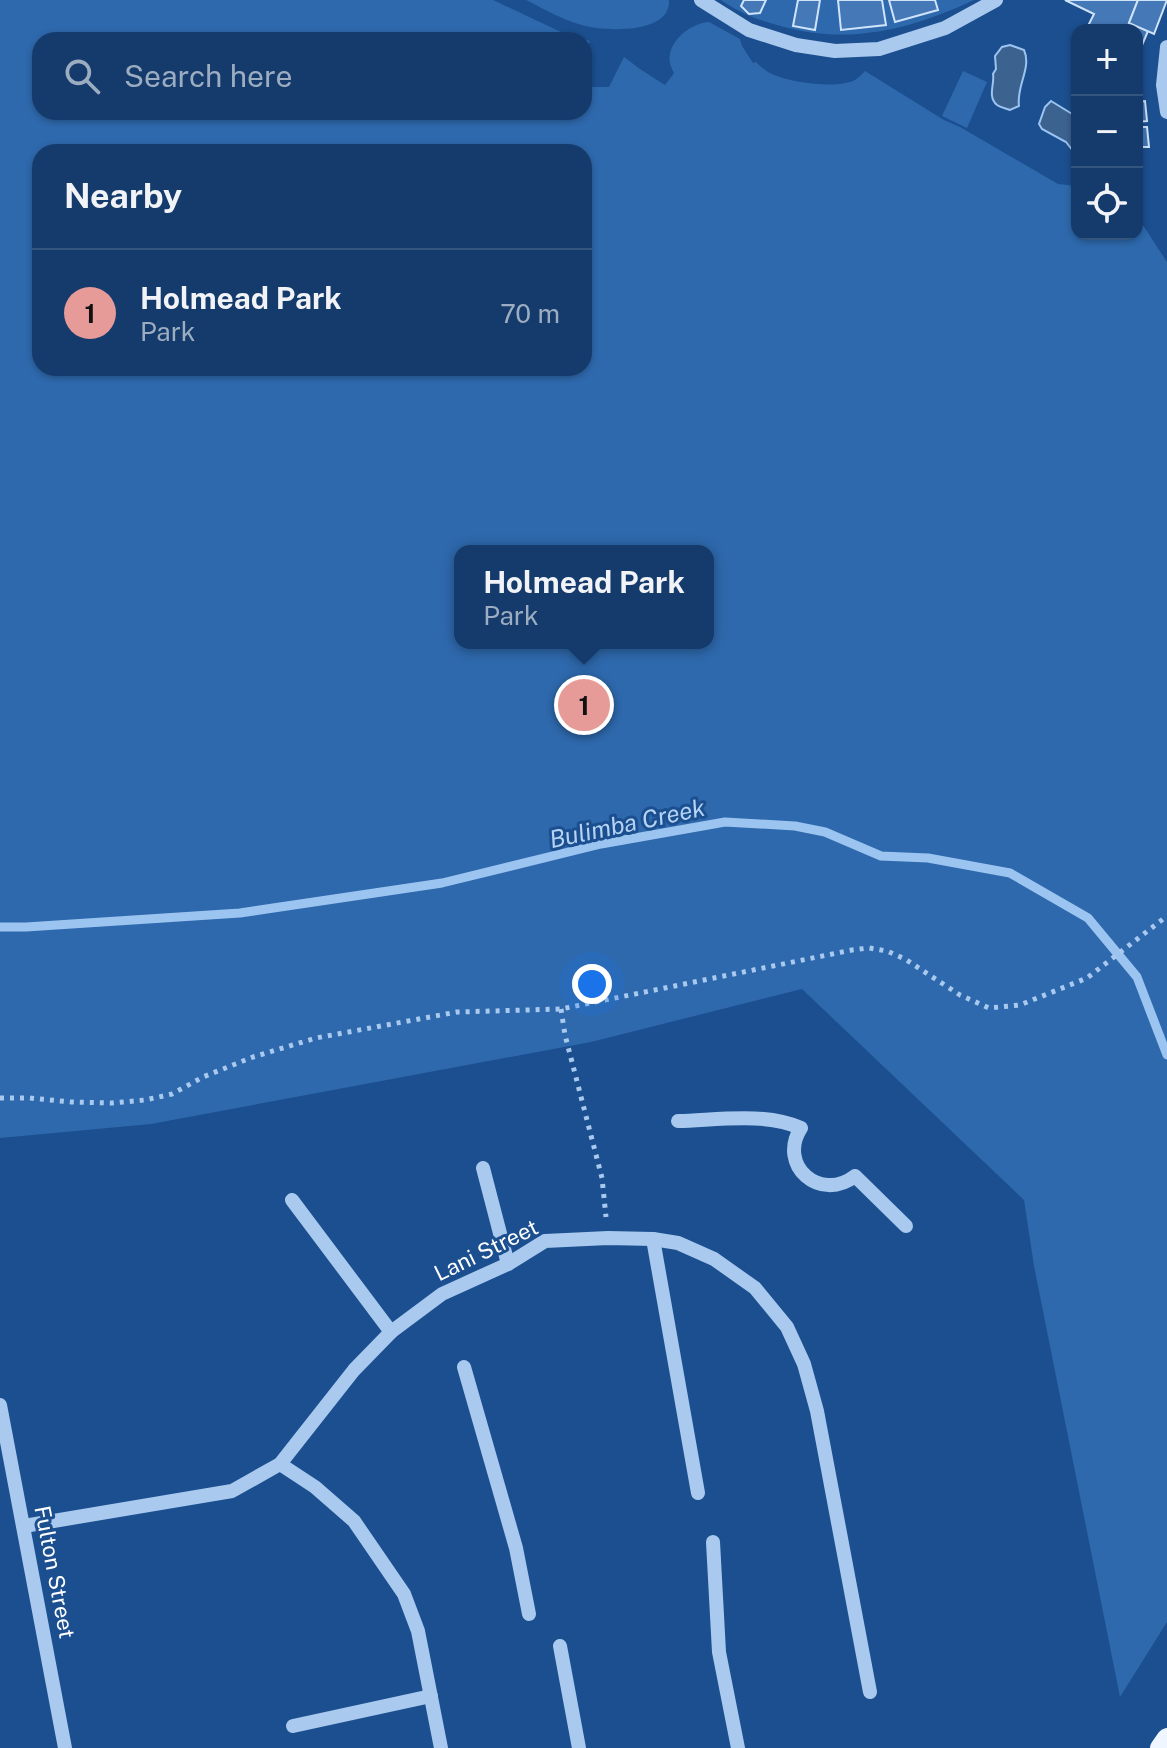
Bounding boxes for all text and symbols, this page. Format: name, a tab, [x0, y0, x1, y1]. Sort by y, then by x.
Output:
map controls	[1071, 24, 1143, 240]
button: +	[1071, 24, 1143, 96]
search box	[32, 32, 592, 120]
icon: search	[60, 54, 104, 98]
text: Search here	[124, 58, 292, 94]
button: −	[1071, 96, 1143, 168]
button: locate	[1071, 168, 1143, 240]
text: Nearby	[64, 176, 182, 216]
text: Holmead Park	[140, 280, 342, 316]
text: 1	[84, 298, 96, 329]
text: 70 m	[500, 298, 560, 329]
text: Park	[140, 316, 195, 347]
popup	[454, 545, 714, 649]
text: Holmead Park	[483, 564, 685, 600]
text: Park	[483, 600, 539, 631]
pin: 1	[558, 675, 610, 735]
water label: Bulimba Creek	[547, 793, 707, 853]
your location	[572, 964, 612, 1004]
street label: Lani Street	[430, 1214, 542, 1286]
street label: Fulton Street	[29, 1503, 81, 1641]

